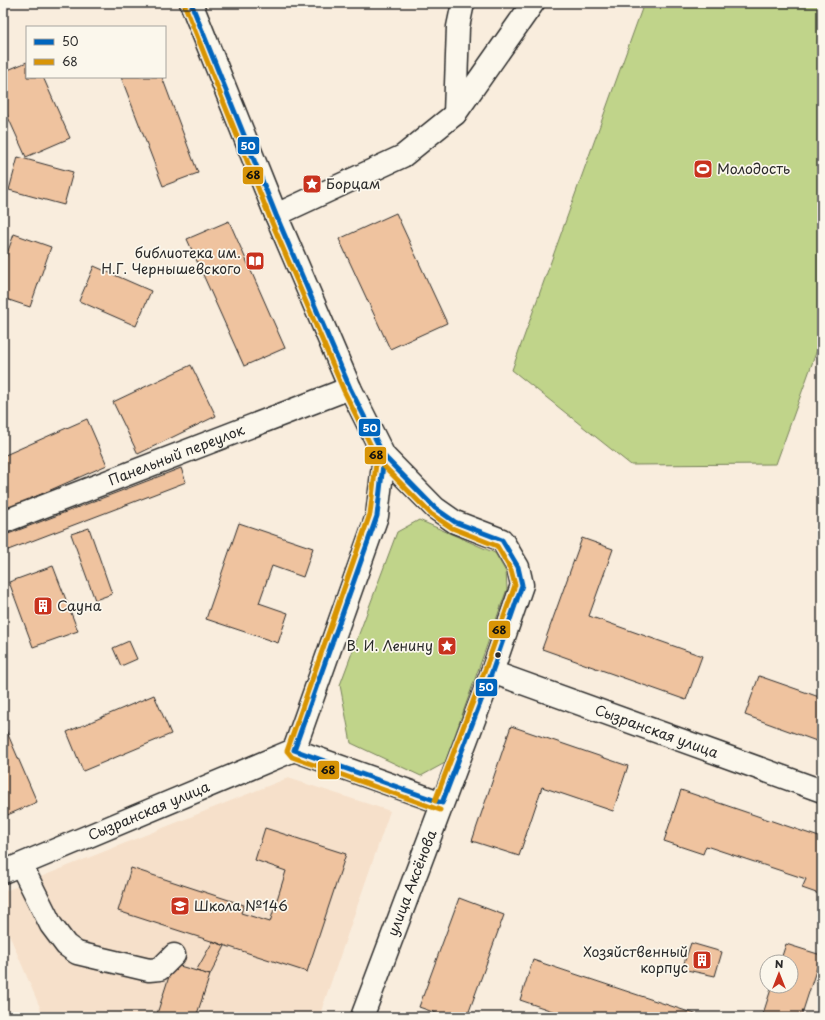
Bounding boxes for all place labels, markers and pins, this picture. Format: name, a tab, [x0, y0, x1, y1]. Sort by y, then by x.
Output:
sports icon: Молодость	[692, 158, 714, 180]
place label: Молодость	[717, 158, 790, 179]
place icon: Борцам	[301, 173, 323, 195]
place label: Борцам	[326, 173, 380, 194]
place label: библиотека им. Н.Г. Чернышевского	[101, 242, 241, 279]
library icon: библиотека им. Н.Г. Чернышевского	[244, 250, 266, 272]
building icon: Сауна	[32, 595, 54, 617]
place label: Сауна	[57, 595, 102, 616]
place label: В. И. Ленину	[347, 635, 433, 656]
place icon: В. И. Ленину	[436, 635, 458, 657]
unlabelled marker	[493, 650, 503, 660]
school or university icon: Школа №146	[169, 895, 191, 917]
place label: Школа №146	[194, 895, 288, 916]
place label: Хозяйственный корпус	[583, 941, 688, 978]
building icon: Хозяйственный корпус	[691, 949, 713, 971]

